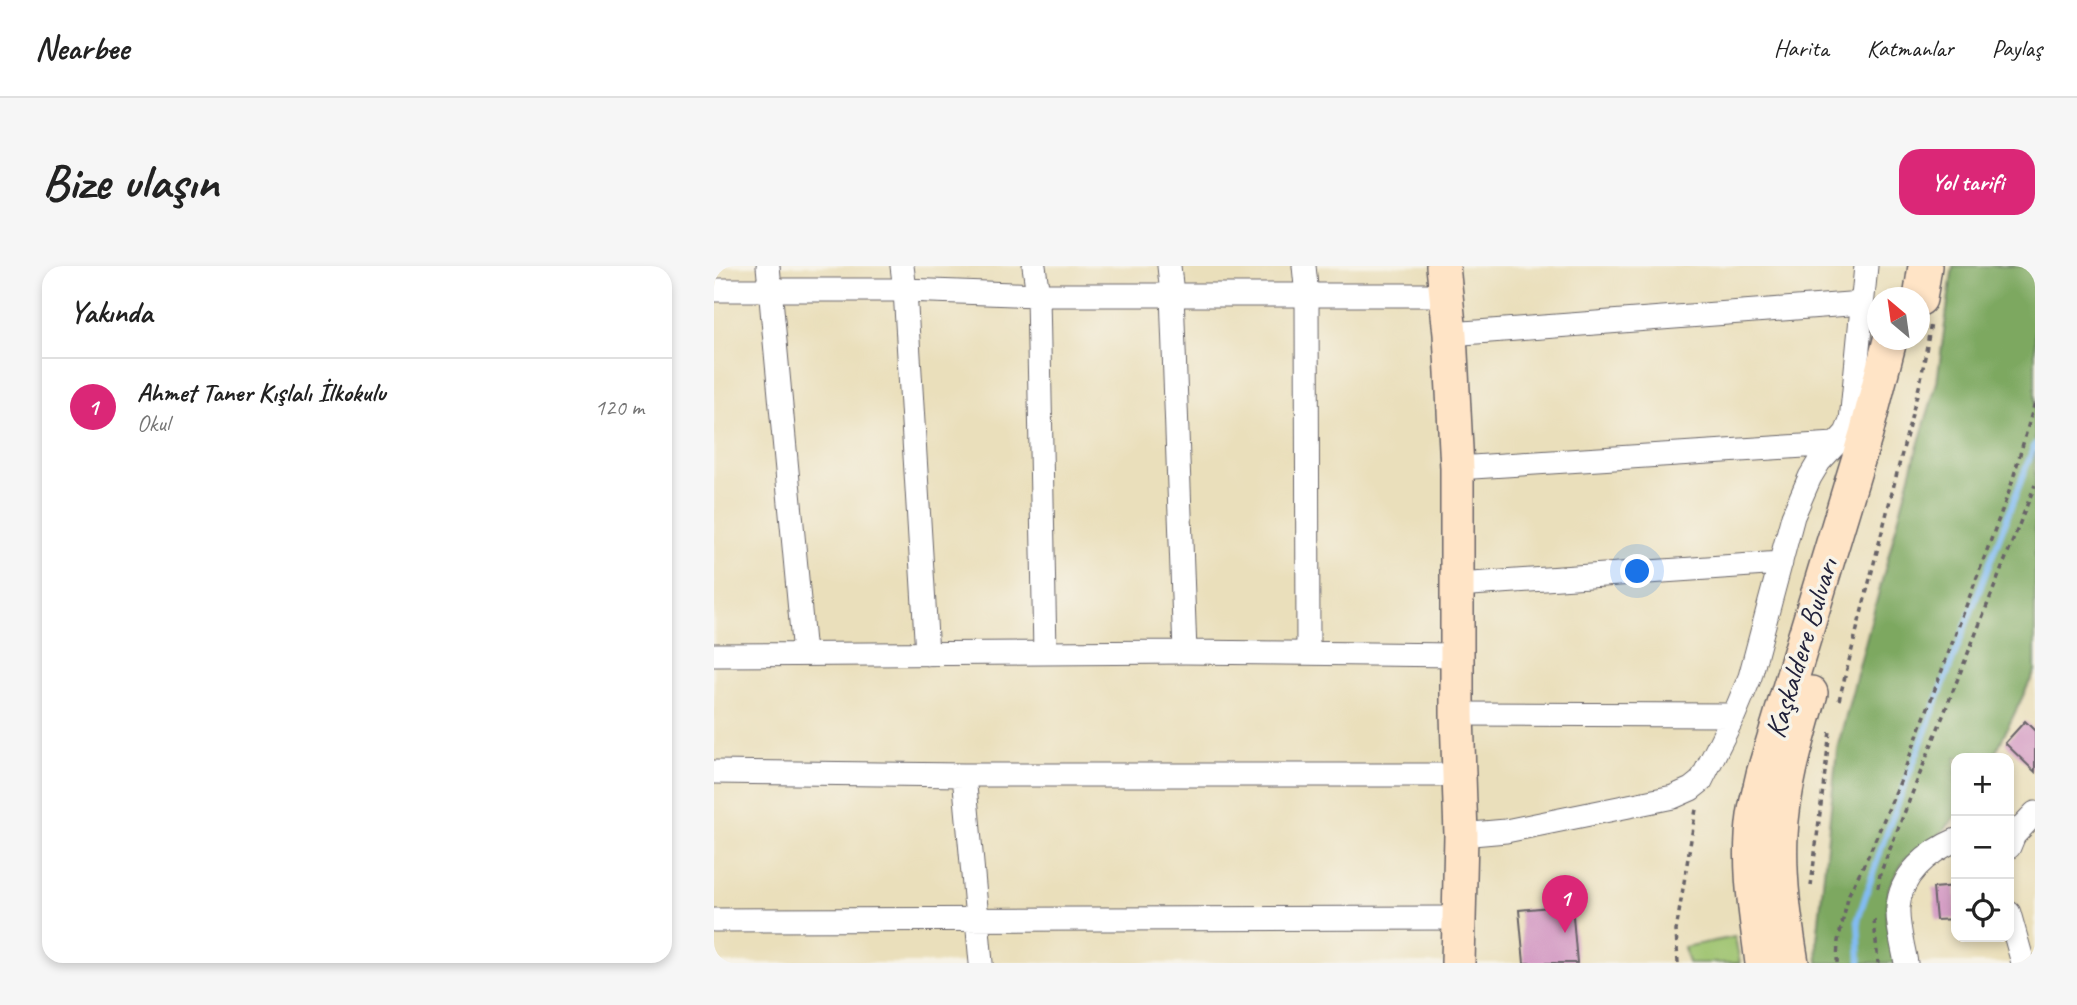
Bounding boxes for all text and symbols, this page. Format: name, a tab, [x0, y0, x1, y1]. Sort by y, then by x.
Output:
text: Nearbee	[35, 27, 129, 69]
text: Harita	[1774, 33, 1829, 63]
text: Katmanlar	[1867, 33, 1954, 63]
text: Paylaş	[1992, 33, 2042, 63]
button: Yol tarifi	[1899, 149, 2035, 215]
text: Bize ulaşın	[42, 151, 218, 213]
north arrow	[1867, 287, 1930, 350]
text: Yakında	[70, 293, 152, 331]
text: Ahmet Taner Kışlalı İlkokulu	[137, 376, 385, 409]
text: 1	[88, 393, 98, 422]
text: 120 m	[595, 393, 644, 422]
text: Okul	[137, 409, 170, 438]
street label: Kaşkaldere Bulvarı	[1756, 552, 1847, 742]
your location	[1620, 554, 1654, 588]
map controls	[1951, 753, 2014, 942]
button: +	[1951, 753, 2014, 816]
button: −	[1951, 816, 2014, 879]
pin: 1	[1542, 875, 1588, 933]
button: locate	[1951, 879, 2014, 942]

